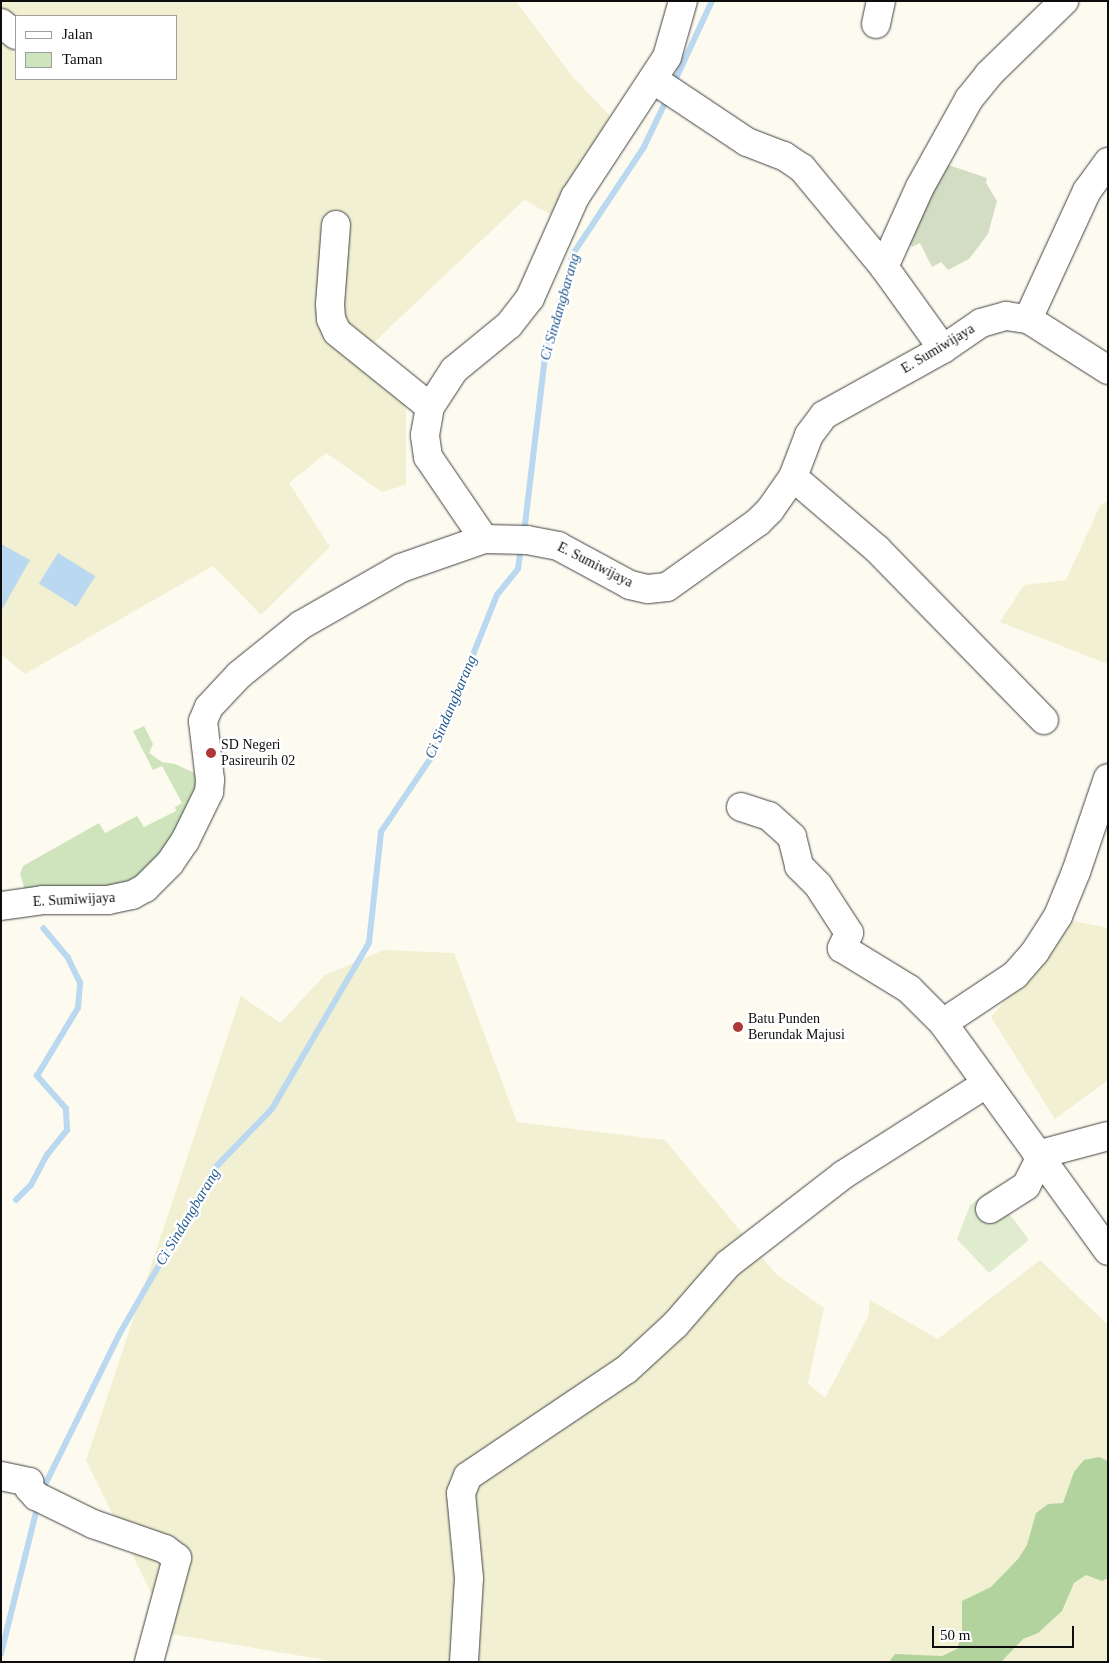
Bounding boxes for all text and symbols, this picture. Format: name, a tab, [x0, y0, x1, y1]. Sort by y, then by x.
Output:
legend	[15, 15, 178, 80]
text: Jalan	[62, 26, 93, 42]
text: Taman	[62, 51, 103, 67]
water label: Ci Sindangbarang	[536, 251, 584, 363]
street label: E. Sumiwijaya	[898, 321, 978, 377]
street label: E. Sumiwijaya	[554, 539, 636, 591]
water label: Ci Sindangbarang	[421, 653, 481, 761]
place label: SD Negeri Pasireurih 02	[221, 737, 295, 770]
marker: SD Negeri Pasireurih 02	[205, 747, 217, 759]
street label: E. Sumiwijaya	[32, 889, 116, 911]
place label: Batu Punden Berundak Majusi	[748, 1011, 845, 1044]
marker: Batu Punden Berundak Majusi	[732, 1021, 744, 1033]
water label: Ci Sindangbarang	[152, 1165, 224, 1269]
scale bar	[934, 1616, 1076, 1648]
text: 50 m	[940, 1627, 970, 1643]

